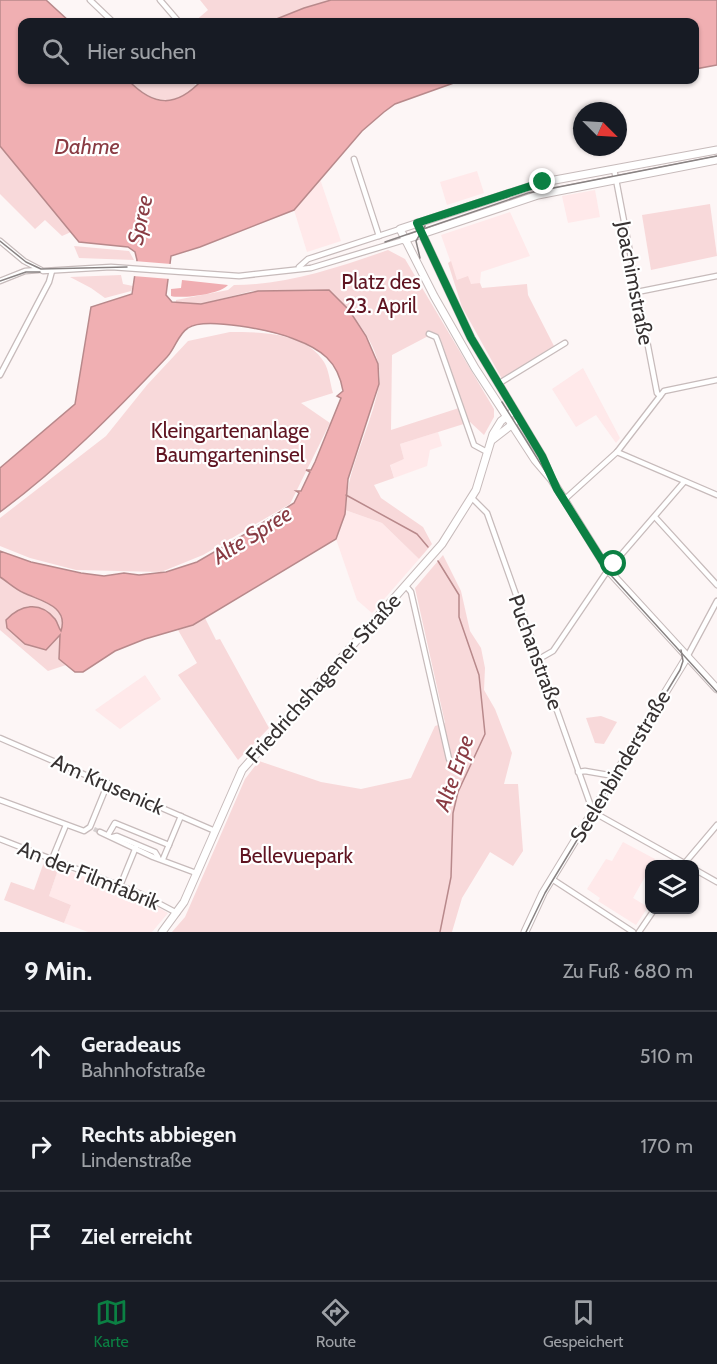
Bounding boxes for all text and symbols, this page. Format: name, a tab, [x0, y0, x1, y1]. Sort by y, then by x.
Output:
search box	[18, 18, 699, 84]
icon: search	[39, 35, 72, 68]
text: Hier suchen	[87, 38, 196, 65]
north arrow	[573, 102, 627, 156]
water label: Dahme	[54, 133, 120, 160]
route end	[529, 168, 555, 194]
water label: Spree	[122, 193, 158, 247]
street label: Joachimstraße	[611, 218, 659, 347]
park label: Platz des 23. April	[341, 269, 421, 318]
park label: Kleingartenanlage Baumgarteninsel	[151, 418, 309, 467]
water label: Alte Spree	[206, 500, 297, 570]
route start	[600, 550, 626, 576]
street label: Friedrichshagener Straße	[240, 588, 406, 768]
street label: Puchanstraße	[504, 591, 568, 713]
street label: Seelenbinderstraße	[565, 685, 675, 847]
water label: Alte Erpe	[428, 732, 479, 815]
street label: Am Krusenick	[48, 748, 169, 820]
street label: An der Filmfabrik	[14, 835, 164, 915]
park label: Bellevuepark	[239, 843, 353, 868]
map controls	[645, 860, 699, 914]
button: layers	[645, 860, 699, 914]
text: 9 Min.	[24, 955, 92, 987]
text: Zu Fuß · 680 m	[563, 959, 693, 983]
text: Geradeaus	[81, 1031, 181, 1058]
icon: ahead	[24, 1040, 57, 1073]
text: 510 m	[640, 1044, 693, 1068]
text: Bahnhofstraße	[81, 1058, 205, 1082]
text: Rechts abbiegen	[81, 1121, 237, 1148]
icon: right	[24, 1130, 57, 1163]
text: 170 m	[641, 1134, 693, 1158]
text: Lindenstraße	[81, 1148, 191, 1172]
icon: arrive	[24, 1220, 57, 1253]
text: Ziel erreicht	[81, 1223, 192, 1250]
tab: Karte	[94, 1296, 129, 1351]
tab: Route	[316, 1296, 356, 1351]
tab: Gespeichert	[543, 1296, 623, 1351]

